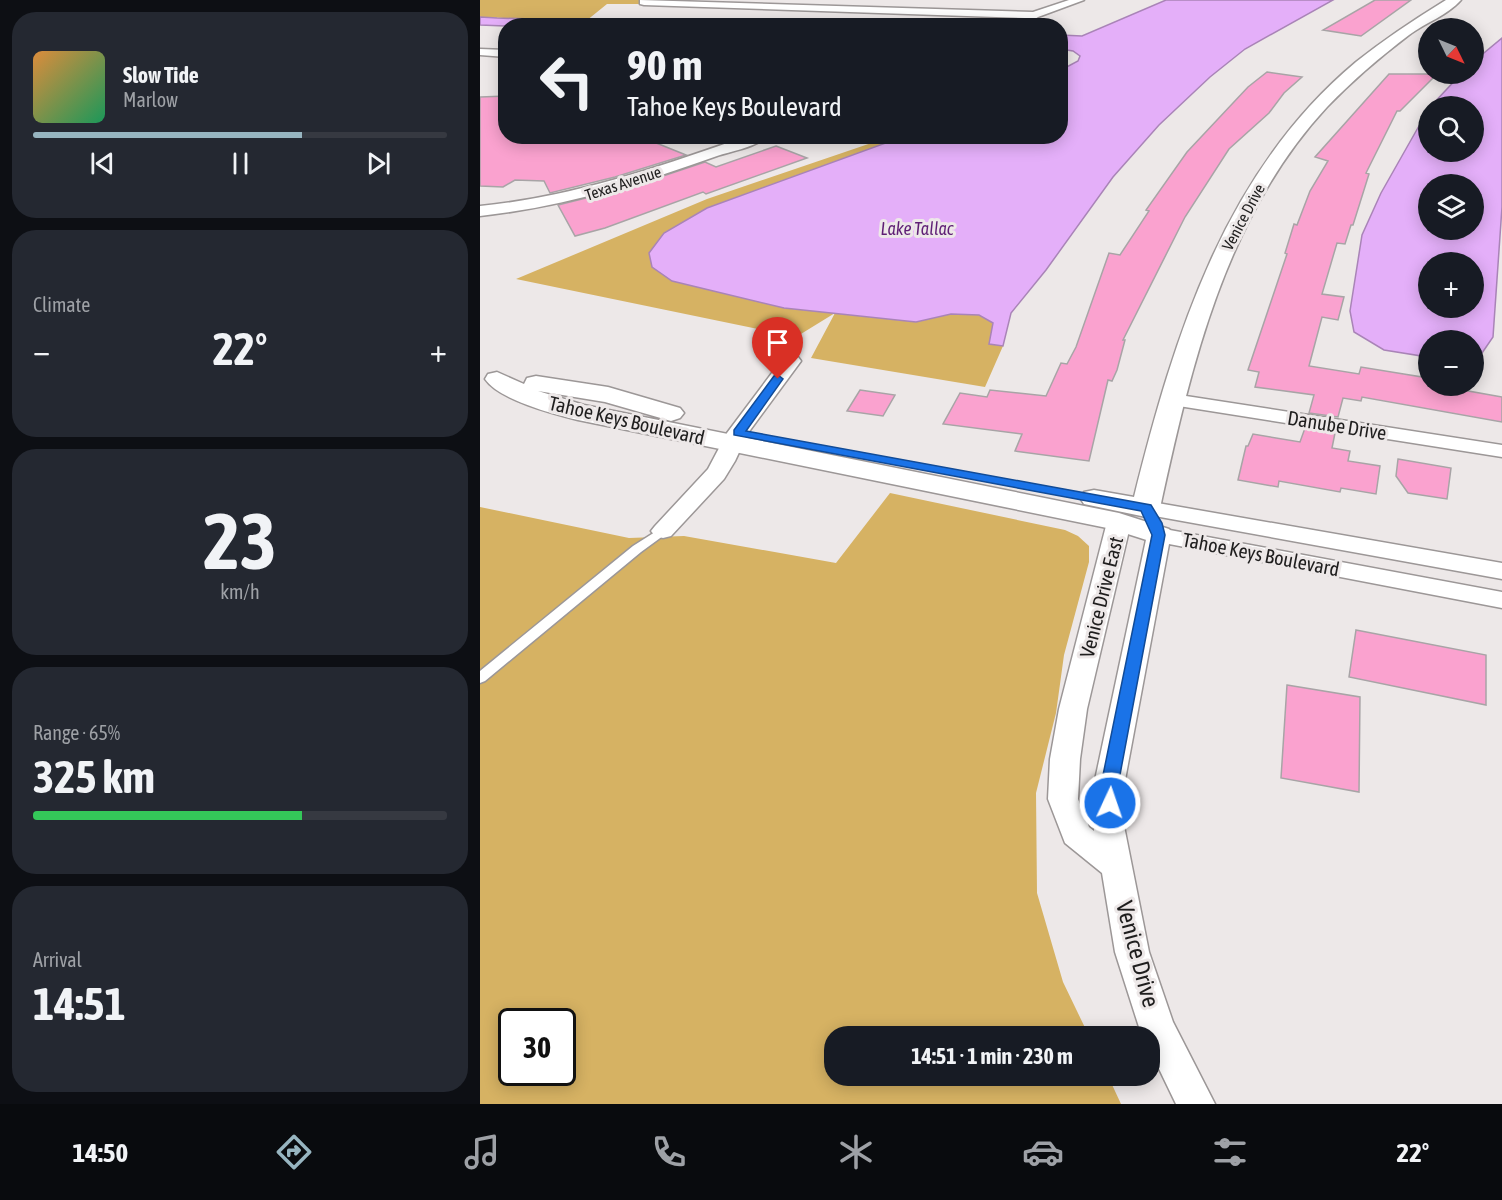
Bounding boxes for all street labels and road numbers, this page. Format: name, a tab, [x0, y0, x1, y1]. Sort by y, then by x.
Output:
street label: Texas Avenue	[583, 162, 663, 204]
street label: Venice Drive	[1218, 181, 1268, 253]
street label: Tahoe Keys Boulevard	[547, 391, 707, 449]
street label: Danube Drive	[1286, 406, 1388, 444]
street label: Tahoe Keys Boulevard	[1181, 528, 1341, 580]
street label: Venice Drive East	[1075, 534, 1127, 660]
street label: Venice Drive	[1111, 898, 1165, 1010]

